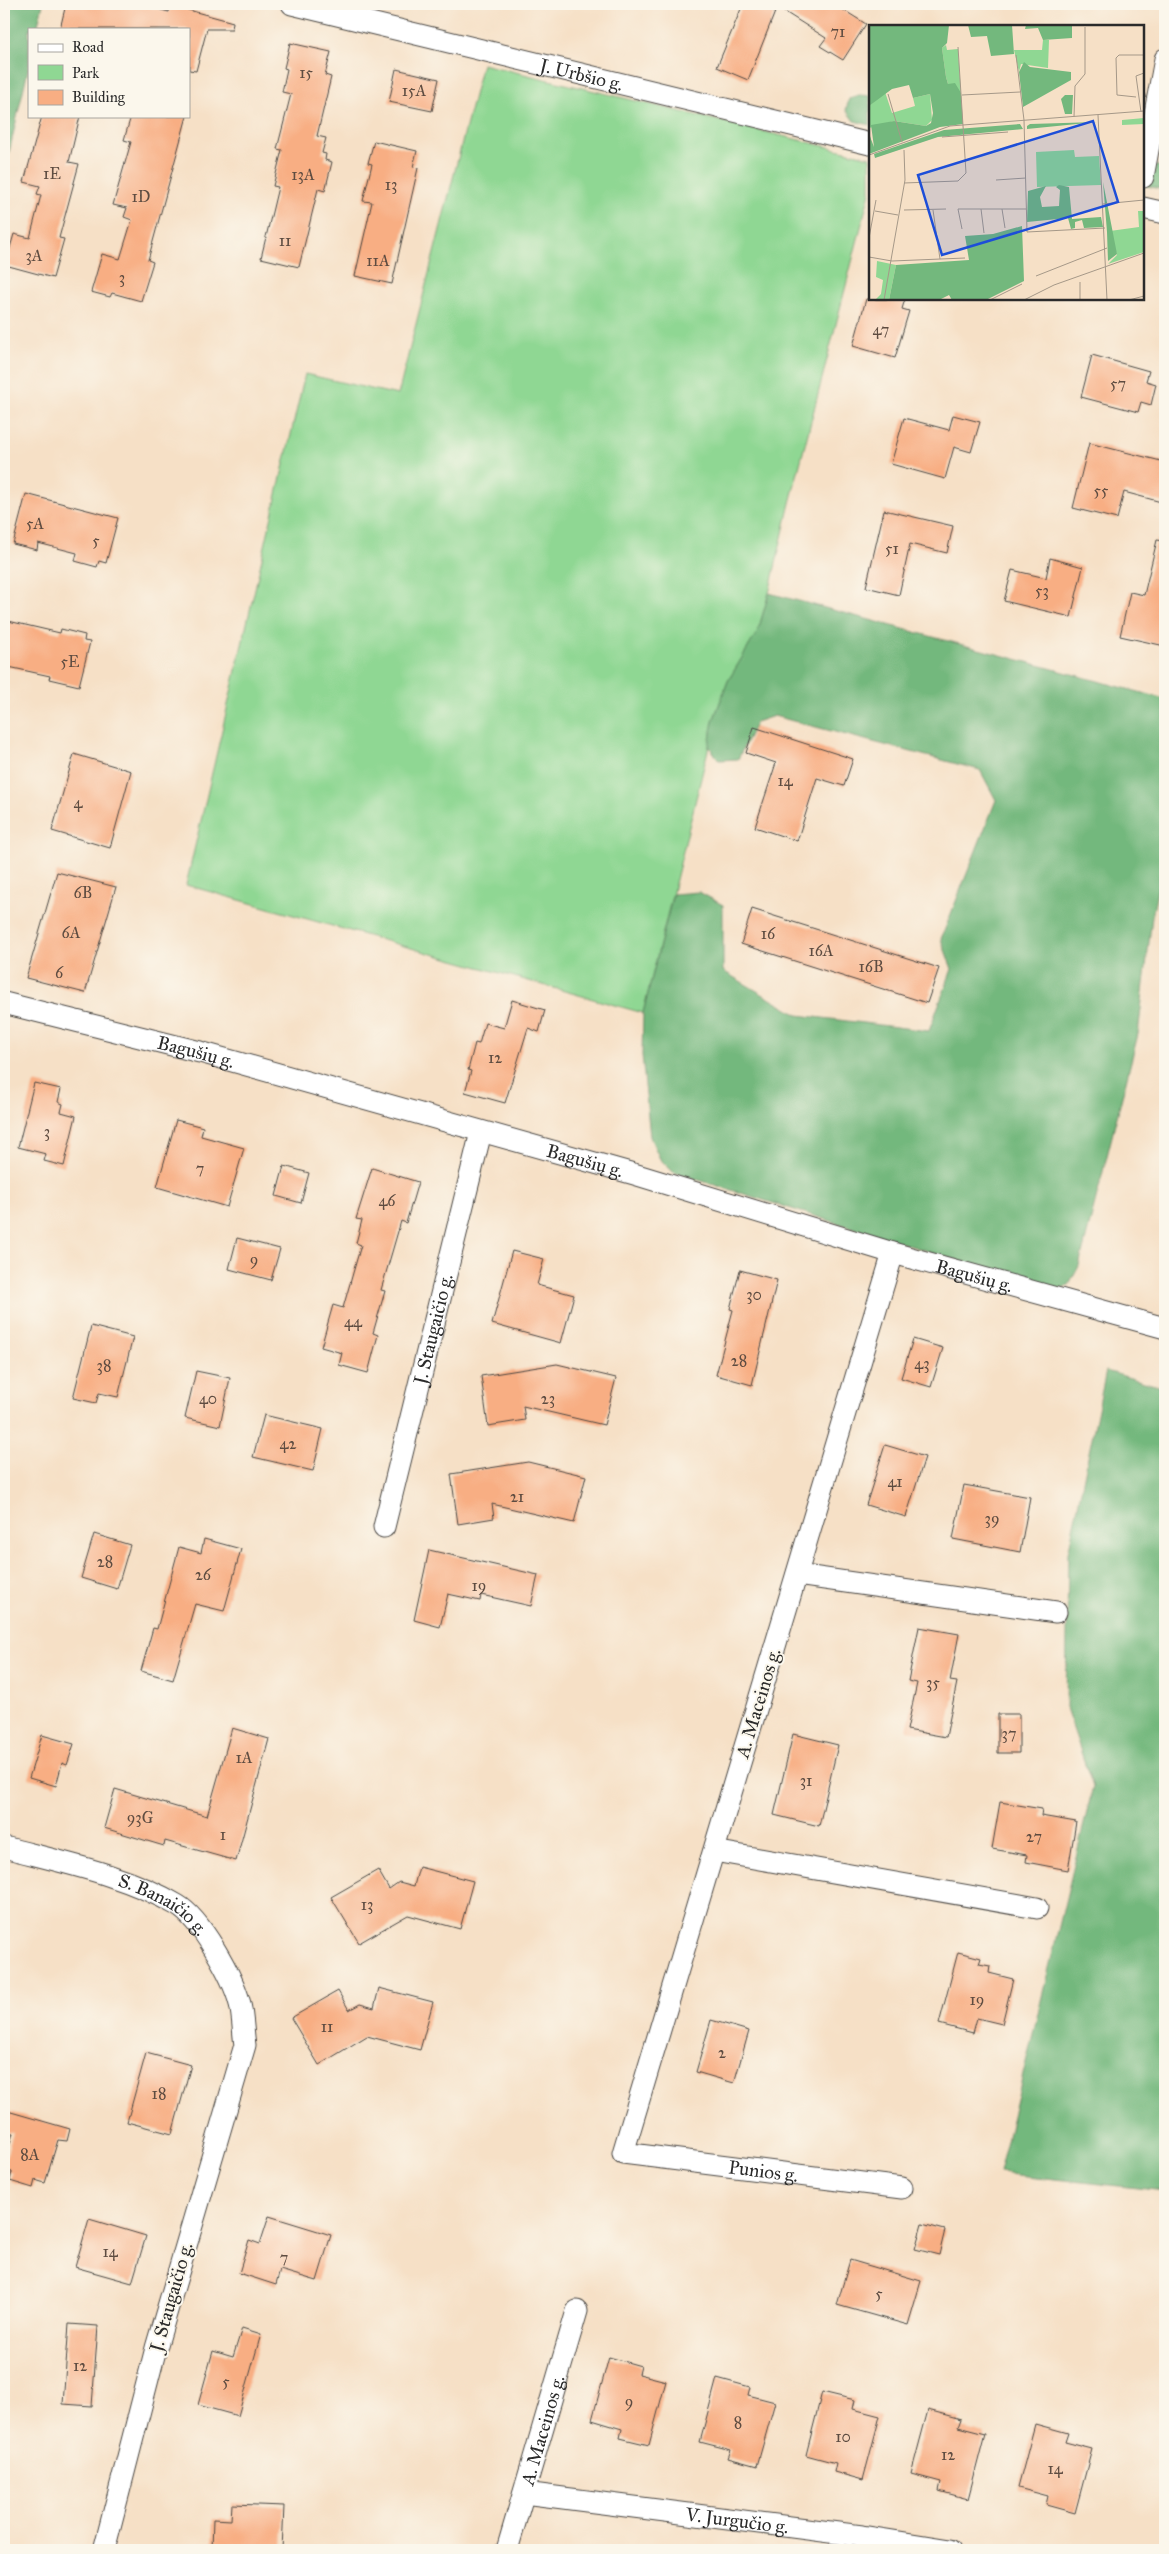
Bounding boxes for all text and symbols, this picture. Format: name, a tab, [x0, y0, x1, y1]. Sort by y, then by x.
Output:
house number: 71	[831, 22, 845, 41]
inset map	[869, 25, 1144, 300]
legend	[28, 28, 190, 118]
text: Road	[72, 38, 104, 56]
street label: J. Urbšio g.	[536, 53, 626, 95]
house number: 15	[299, 63, 313, 82]
text: Park	[72, 64, 99, 82]
house number: 15A	[402, 81, 426, 100]
text: Building	[72, 88, 126, 106]
house number: 1E	[43, 164, 61, 183]
house number: 13A	[291, 165, 315, 184]
house number: 13	[385, 175, 397, 194]
house number: 1D	[132, 187, 150, 206]
house number: 11	[279, 231, 291, 250]
house number: 3A	[25, 246, 43, 265]
house number: 11A	[366, 251, 390, 270]
house number: 3	[119, 268, 125, 287]
house number: 47	[873, 320, 889, 339]
house number: 57	[1110, 374, 1126, 393]
house number: 55	[1094, 481, 1109, 500]
house number: 5A	[26, 514, 44, 533]
house number: 5	[92, 531, 100, 550]
house number: 51	[885, 539, 899, 558]
house number: 53	[1035, 581, 1049, 600]
house number: 5E	[61, 652, 79, 671]
house number: 14	[777, 771, 794, 790]
house number: 4	[74, 793, 84, 812]
house number: 6B	[74, 883, 92, 902]
house number: 6A	[62, 923, 81, 942]
house number: 16	[761, 924, 776, 943]
house number: 16A	[808, 941, 834, 960]
house number: 16B	[858, 957, 884, 976]
house number: 6	[55, 963, 64, 982]
street label: Bagušių g.	[155, 1030, 237, 1073]
house number: 12	[488, 1048, 502, 1067]
house number: 3	[44, 1122, 50, 1141]
street label: Bagušių g.	[544, 1138, 626, 1182]
house number: 7	[196, 1159, 204, 1178]
house number: 46	[378, 1191, 396, 1210]
house number: 9	[250, 1250, 258, 1269]
street label: Bagušių g.	[933, 1254, 1015, 1297]
street label: J. Staugaičio g.	[408, 1271, 457, 1389]
house number: 30	[746, 1285, 762, 1304]
house number: 44	[344, 1312, 363, 1331]
house number: 28	[731, 1351, 747, 1370]
house number: 43	[914, 1354, 930, 1373]
house number: 38	[97, 1356, 111, 1375]
house number: 40	[199, 1389, 217, 1408]
house number: 23	[541, 1389, 555, 1408]
house number: 42	[280, 1434, 297, 1453]
house number: 41	[887, 1472, 903, 1491]
house number: 21	[510, 1487, 524, 1506]
house number: 39	[985, 1509, 1000, 1528]
house number: 28	[97, 1552, 113, 1571]
house number: 26	[195, 1565, 212, 1584]
house number: 19	[472, 1576, 486, 1595]
street label: A. Maceinos g.	[730, 1645, 787, 1762]
house number: 35	[926, 1673, 940, 1692]
house number: 37	[1002, 1724, 1016, 1743]
house number: 1A	[235, 1748, 253, 1767]
house number: 31	[800, 1771, 812, 1790]
house number: 93G	[127, 1808, 154, 1827]
house number: 1	[220, 1825, 226, 1844]
house number: 27	[1026, 1827, 1042, 1846]
street label: S. Banaičio g.	[115, 1868, 213, 1940]
house number: 13	[361, 1895, 373, 1914]
house number: 19	[970, 1990, 984, 2009]
house number: 11	[321, 2017, 333, 2036]
house number: 2	[718, 2043, 726, 2062]
house number: 18	[152, 2084, 166, 2103]
house number: 8A	[20, 2145, 40, 2164]
street label: Punios g.	[727, 2155, 799, 2187]
street label: J. Staugaičio g.	[144, 2240, 199, 2357]
house number: 14	[102, 2242, 119, 2261]
house number: 7	[280, 2248, 288, 2267]
house number: 5	[875, 2284, 883, 2303]
house number: 12	[73, 2356, 87, 2375]
house number: 5	[222, 2372, 230, 2391]
street label: A. Maceinos g.	[515, 2372, 569, 2489]
house number: 9	[625, 2392, 633, 2411]
house number: 8	[734, 2413, 742, 2432]
house number: 10	[835, 2427, 851, 2446]
house number: 12	[941, 2445, 955, 2464]
house number: 14	[1047, 2459, 1064, 2478]
street label: V. Jurgučio g.	[683, 2502, 790, 2539]

